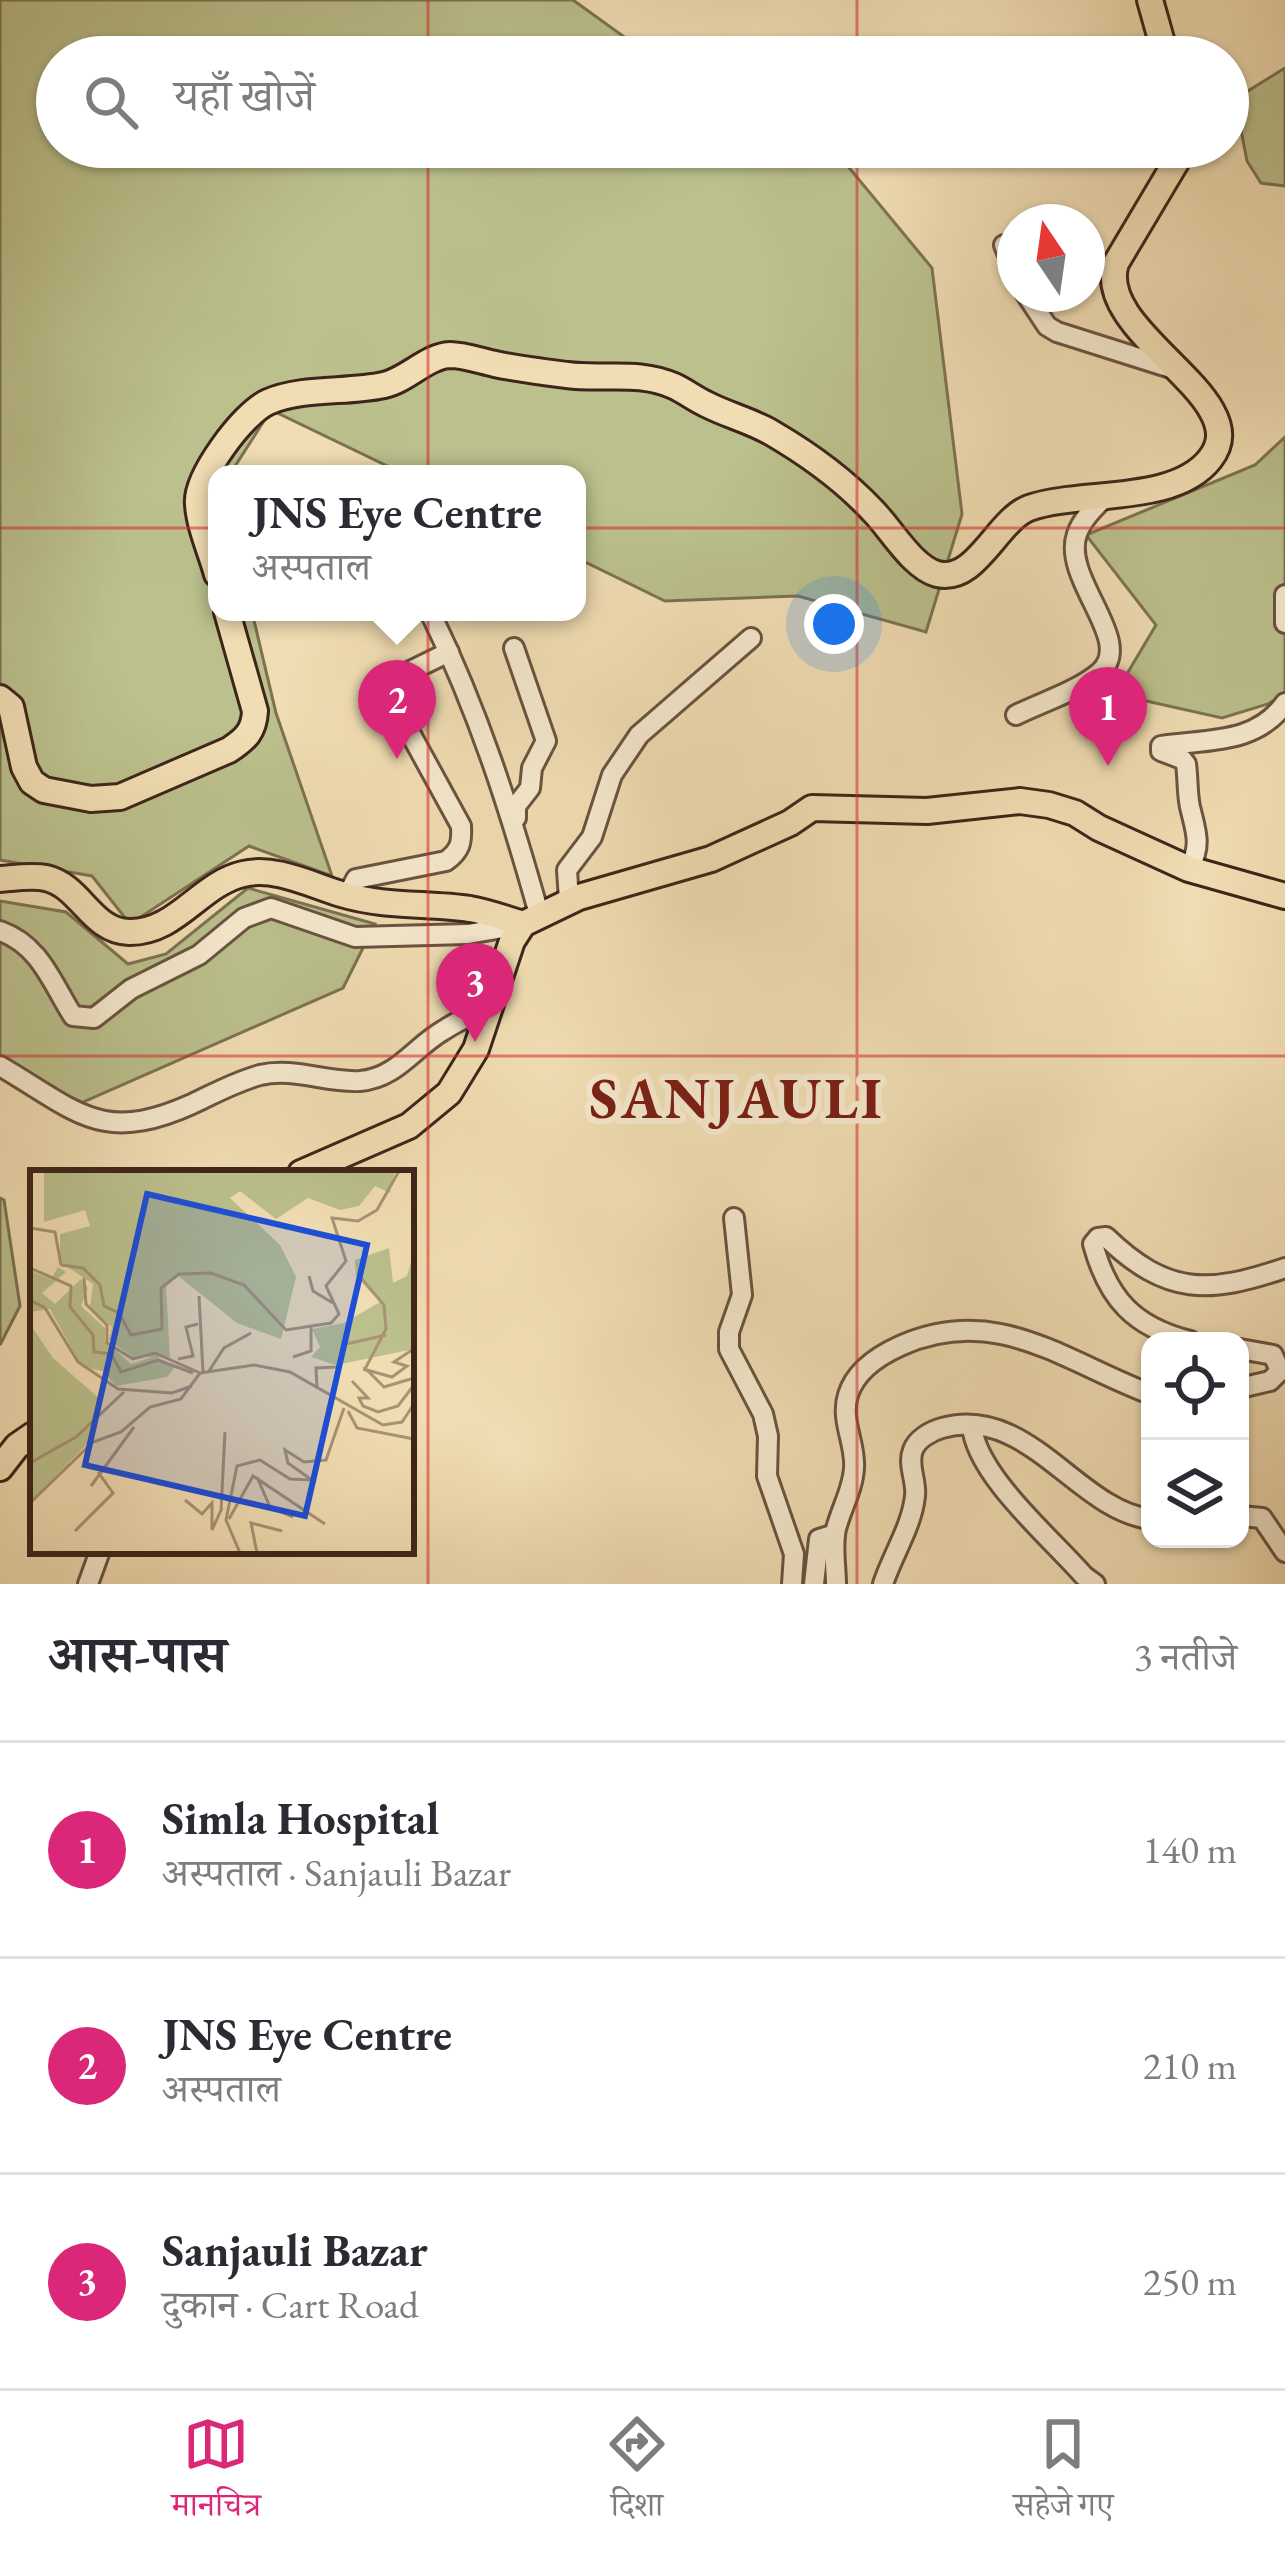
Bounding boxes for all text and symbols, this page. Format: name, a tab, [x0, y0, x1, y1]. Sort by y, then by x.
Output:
search box	[36, 36, 1249, 168]
text: यहाँ खोजें	[174, 66, 315, 124]
icon: search	[78, 69, 144, 135]
north arrow	[997, 204, 1105, 312]
popup	[208, 465, 586, 621]
text: JNS Eye Centre	[252, 483, 542, 541]
text: अस्पताल	[252, 541, 371, 592]
your location	[804, 594, 864, 654]
pin: 2	[358, 660, 436, 759]
pin: 1	[1069, 667, 1147, 766]
pin: 3	[436, 943, 514, 1042]
district label: SANJAULI	[589, 1061, 885, 1135]
inset map	[30, 1170, 414, 1554]
map controls	[1141, 1332, 1249, 1548]
button: locate	[1141, 1332, 1249, 1440]
button: layers	[1141, 1440, 1249, 1548]
text: आस-पास	[48, 1621, 226, 1687]
text: 3 नतीजे	[1134, 1631, 1237, 1682]
text: Simla Hospital	[162, 1789, 439, 1847]
text: 1	[77, 1824, 97, 1875]
text: 140 m	[1143, 1824, 1237, 1875]
text: अस्पताल · Sanjauli Bazar	[162, 1847, 511, 1898]
text: JNS Eye Centre	[162, 2005, 452, 2063]
text: 2	[77, 2040, 97, 2091]
text: 210 m	[1143, 2040, 1237, 2091]
text: अस्पताल	[162, 2063, 281, 2114]
text: Sanjauli Bazar	[162, 2221, 428, 2279]
text: 3	[77, 2256, 97, 2307]
text: 250 m	[1143, 2256, 1237, 2307]
text: दुकान · Cart Road	[162, 2279, 419, 2330]
tab: मानचित्र	[172, 2411, 261, 2537]
tab: दिशा	[604, 2411, 670, 2537]
tab: सहेजे गए	[1013, 2411, 1113, 2537]

